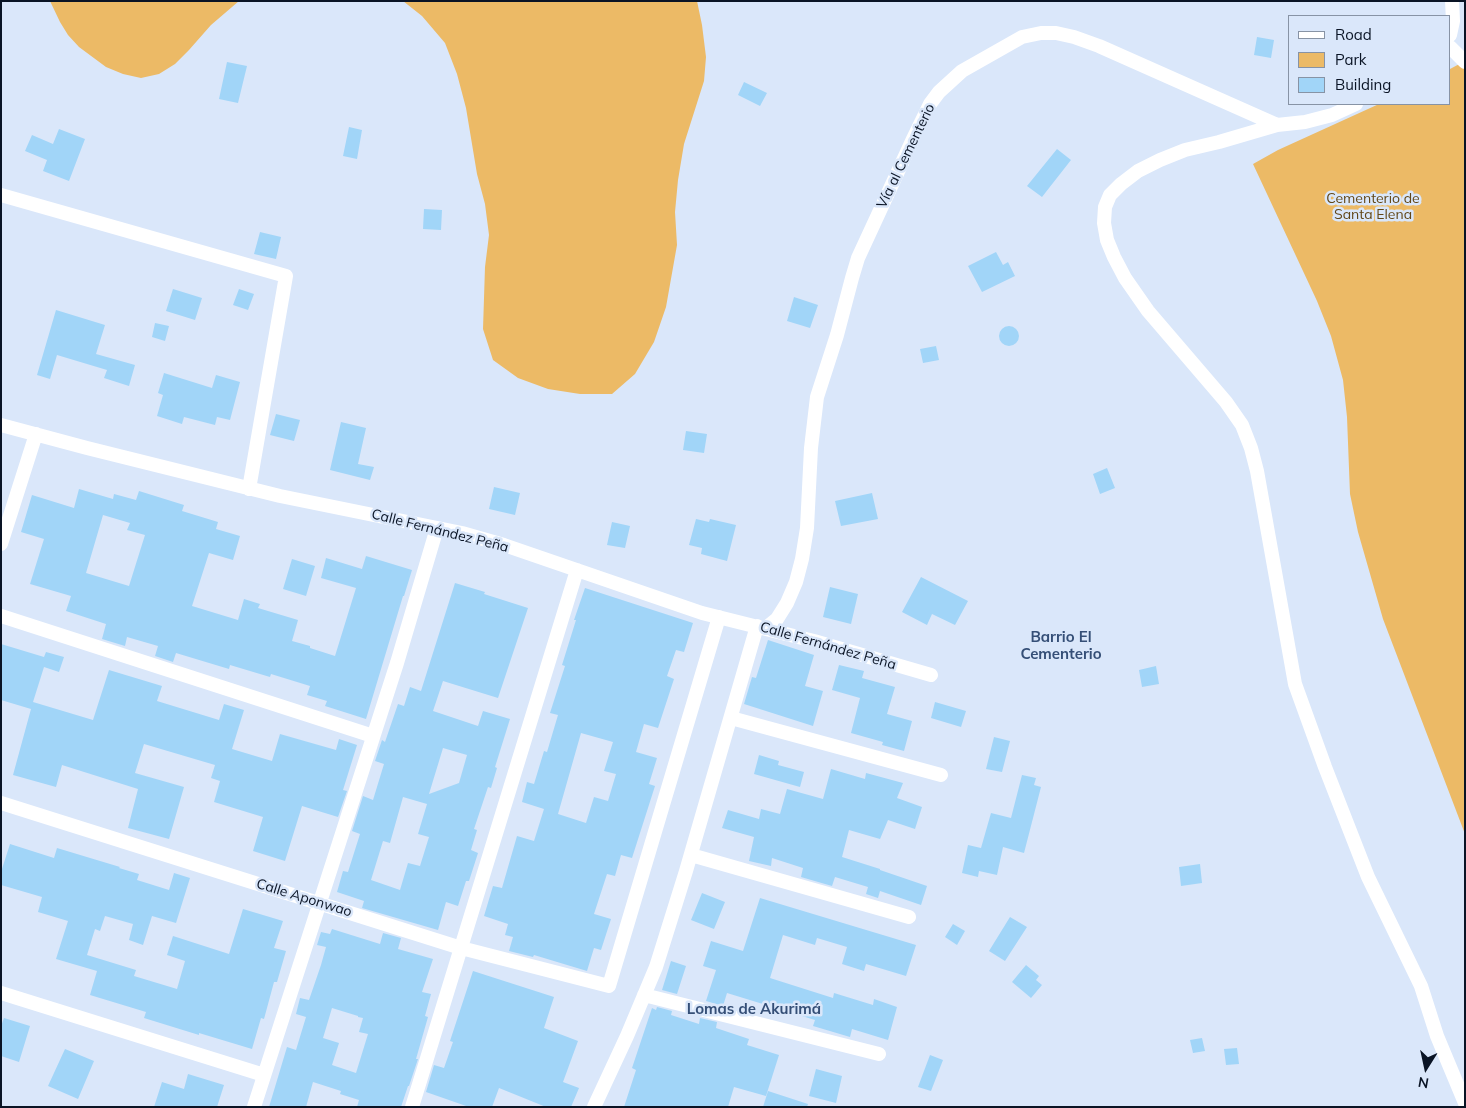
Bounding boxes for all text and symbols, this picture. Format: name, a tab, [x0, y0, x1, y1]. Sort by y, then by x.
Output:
legend	[1288, 15, 1451, 105]
text: Road	[1335, 25, 1372, 44]
text: Park	[1335, 50, 1367, 69]
text: Building	[1335, 75, 1391, 94]
street label: Vía al Cementerio	[873, 101, 939, 211]
park label: Cementerio de Santa Elena	[1326, 191, 1420, 223]
street label: Calle Fernández Peña	[370, 506, 510, 556]
street label: Calle Fernández Peña	[758, 619, 898, 673]
district label: Barrio El Cementerio	[1020, 628, 1102, 663]
street label: Calle Aponwao	[254, 876, 354, 920]
district label: Lomas de Akurimá	[687, 1000, 821, 1018]
north arrow	[1401, 1043, 1451, 1093]
text: N	[1417, 1073, 1430, 1093]

